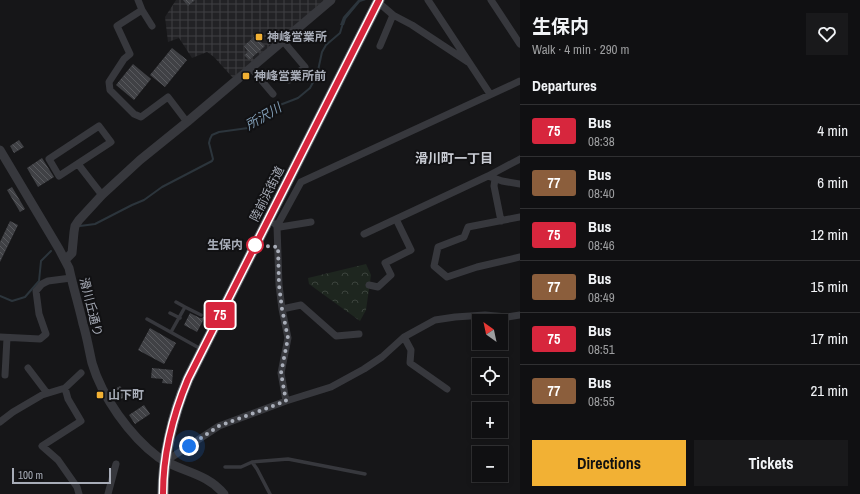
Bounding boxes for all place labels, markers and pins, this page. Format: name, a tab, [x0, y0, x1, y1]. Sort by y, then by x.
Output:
place label: 神峰営業所	[267, 29, 327, 45]
marker: 神峰営業所	[254, 32, 264, 42]
place label: 神峰営業所前	[254, 68, 326, 84]
marker: 神峰営業所前	[241, 71, 251, 81]
marker: 生保内	[246, 236, 264, 254]
place label: 生保内	[207, 237, 243, 253]
place label: 山下町	[108, 387, 144, 403]
marker: 山下町	[95, 390, 105, 400]

